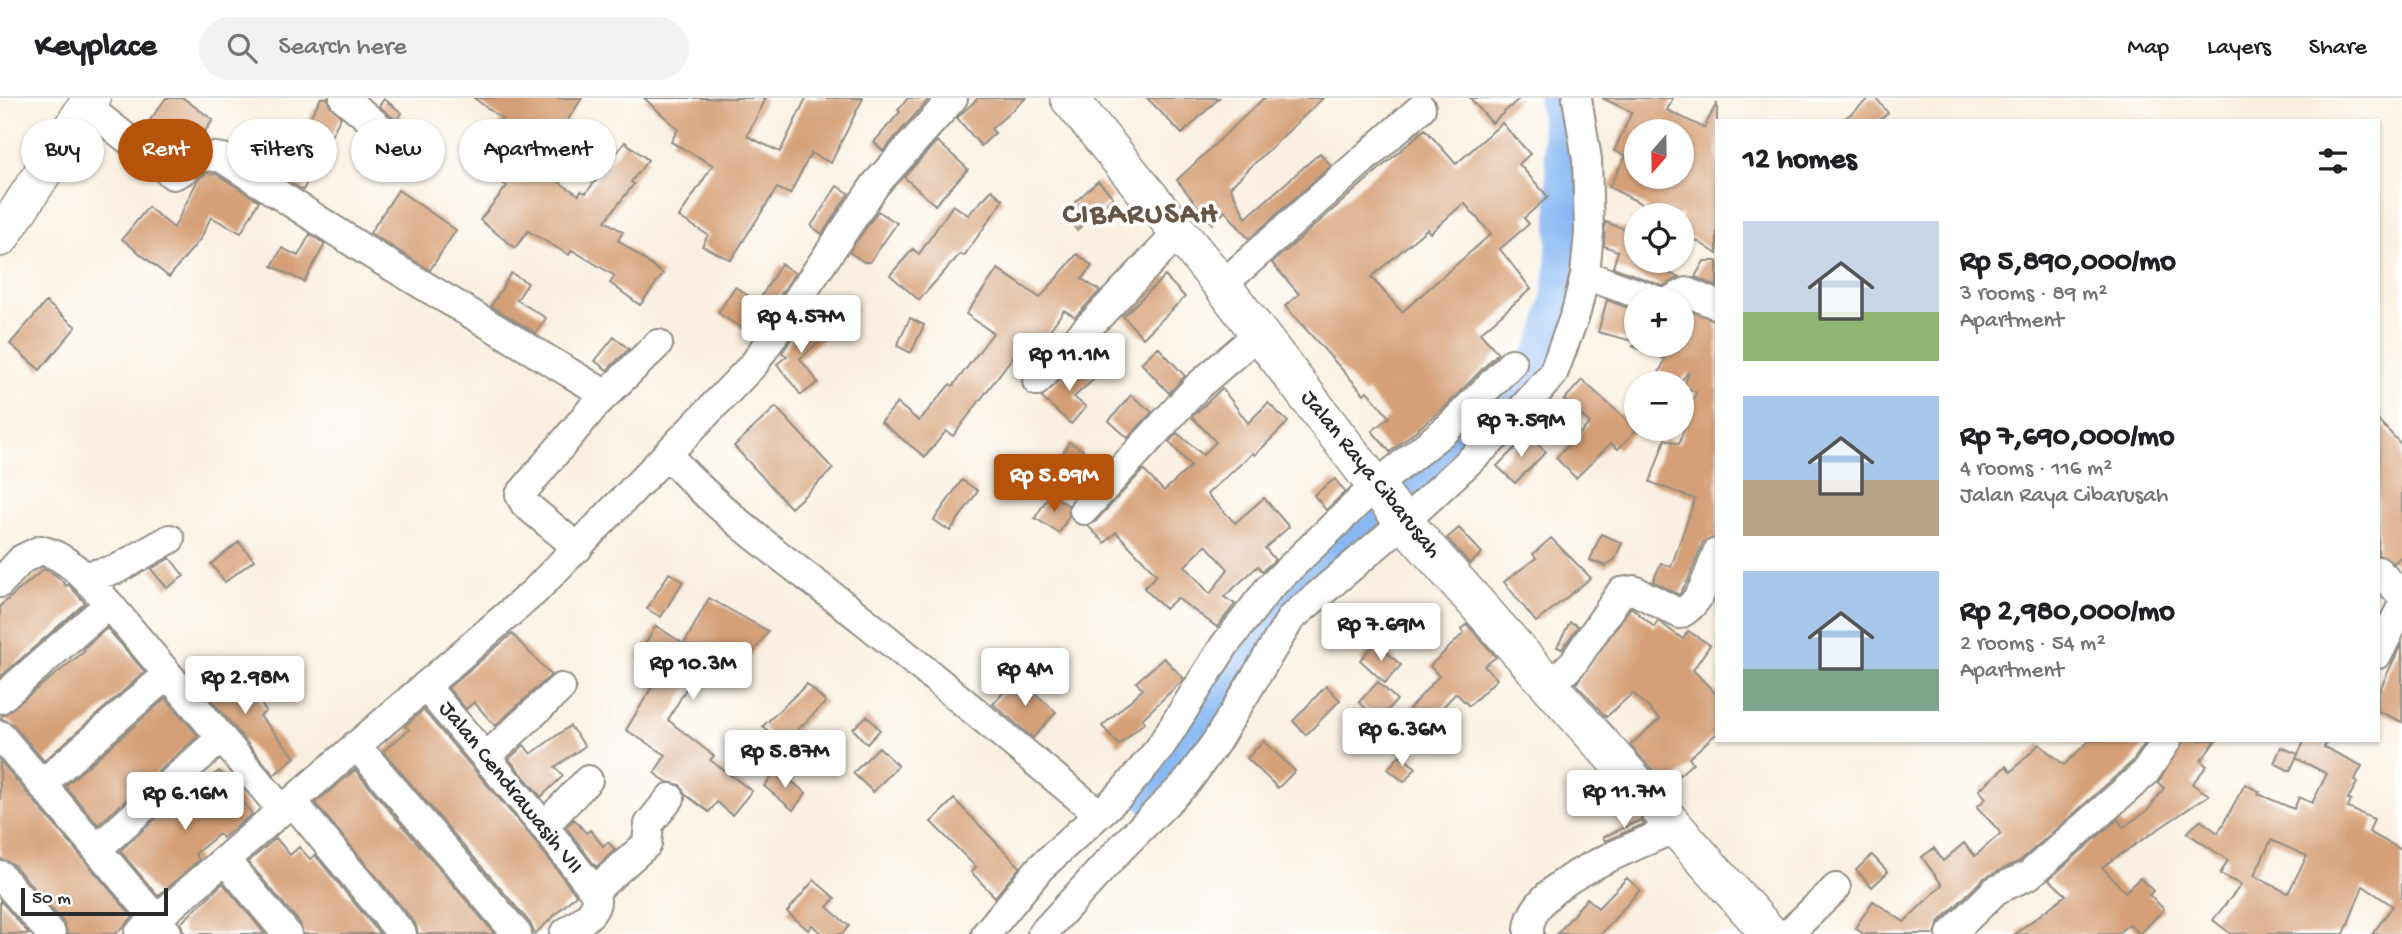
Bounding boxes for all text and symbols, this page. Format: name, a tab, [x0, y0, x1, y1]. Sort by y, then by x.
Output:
search box	[199, 17, 689, 80]
text: Keyplace	[35, 29, 157, 67]
icon: search	[223, 29, 261, 67]
text: Search here	[279, 33, 407, 64]
text: Map	[2127, 34, 2169, 63]
text: Layers	[2207, 34, 2271, 63]
text: Share	[2309, 34, 2367, 63]
chip: Buy	[21, 119, 104, 182]
chip: Rent	[118, 119, 213, 182]
chip: Filters	[227, 119, 337, 182]
chip: New	[351, 119, 445, 182]
chip: Apartment	[459, 119, 616, 182]
north arrow	[1624, 119, 1694, 189]
map controls	[1624, 119, 1694, 441]
icon: filters	[2314, 142, 2352, 180]
text: 12 homes	[1743, 144, 1856, 179]
district label: CIBARUSAH	[1063, 199, 1219, 234]
button: locate	[1624, 203, 1694, 273]
text: Rp 5,890,000/mo	[1960, 246, 2176, 281]
icon: home	[1799, 249, 1883, 333]
text: 3 rooms · 89 m²	[1960, 281, 2107, 308]
button: +	[1624, 287, 1694, 357]
pin: Rp 4.57M	[729, 296, 873, 355]
text: Rp 4.57M	[758, 304, 844, 331]
text: Apartment	[1960, 308, 2064, 335]
pin: Rp 11.1M	[997, 334, 1141, 393]
text: Rp 11.1M	[1029, 342, 1109, 369]
button: −	[1624, 371, 1694, 441]
street label: Jalan Raya Cibarusah	[1294, 386, 1446, 564]
pin: Rp 7.59M	[1449, 400, 1593, 459]
text: Rp 7.59M	[1477, 408, 1565, 435]
text: Rp 7,690,000/mo	[1960, 421, 2174, 456]
icon: home	[1799, 424, 1883, 508]
pin: Rp 5.89M	[982, 454, 1126, 514]
text: 4 rooms · 116 m²	[1960, 456, 2112, 483]
text: Rp 5.89M	[1010, 463, 1098, 490]
text: Jalan Raya Cibarusah	[1960, 483, 2168, 510]
text: Rp 2,980,000/mo	[1960, 596, 2175, 631]
icon: home	[1799, 599, 1883, 683]
pin: Rp 7.69M	[1309, 603, 1453, 663]
text: Rp 7.69M	[1337, 612, 1425, 639]
text: 2 rooms · 54 m²	[1960, 631, 2106, 658]
pin: Rp 10.3M	[621, 642, 765, 702]
pin: Rp 4M	[976, 648, 1074, 708]
text: Rp 10.3M	[650, 651, 736, 678]
pin: Rp 2.98M	[173, 656, 317, 716]
text: Rp 4M	[997, 657, 1053, 684]
text: Apartment	[1960, 658, 2064, 685]
text: Rp 2.98M	[201, 665, 289, 692]
street label: Jalan Cendrawasih VII	[432, 696, 588, 880]
pin: Rp 6.36M	[1330, 708, 1474, 768]
text: Rp 6.36M	[1358, 717, 1446, 744]
pin: Rp 5.87M	[713, 730, 857, 790]
text: Rp 5.87M	[741, 739, 829, 766]
pin: Rp 11.7M	[1552, 770, 1696, 830]
pin: Rp 6.16M	[113, 772, 257, 832]
text: Rp 11.7M	[1583, 779, 1665, 806]
text: Rp 6.16M	[143, 781, 227, 808]
scale bar	[21, 885, 168, 917]
text: 50 m	[32, 888, 71, 911]

